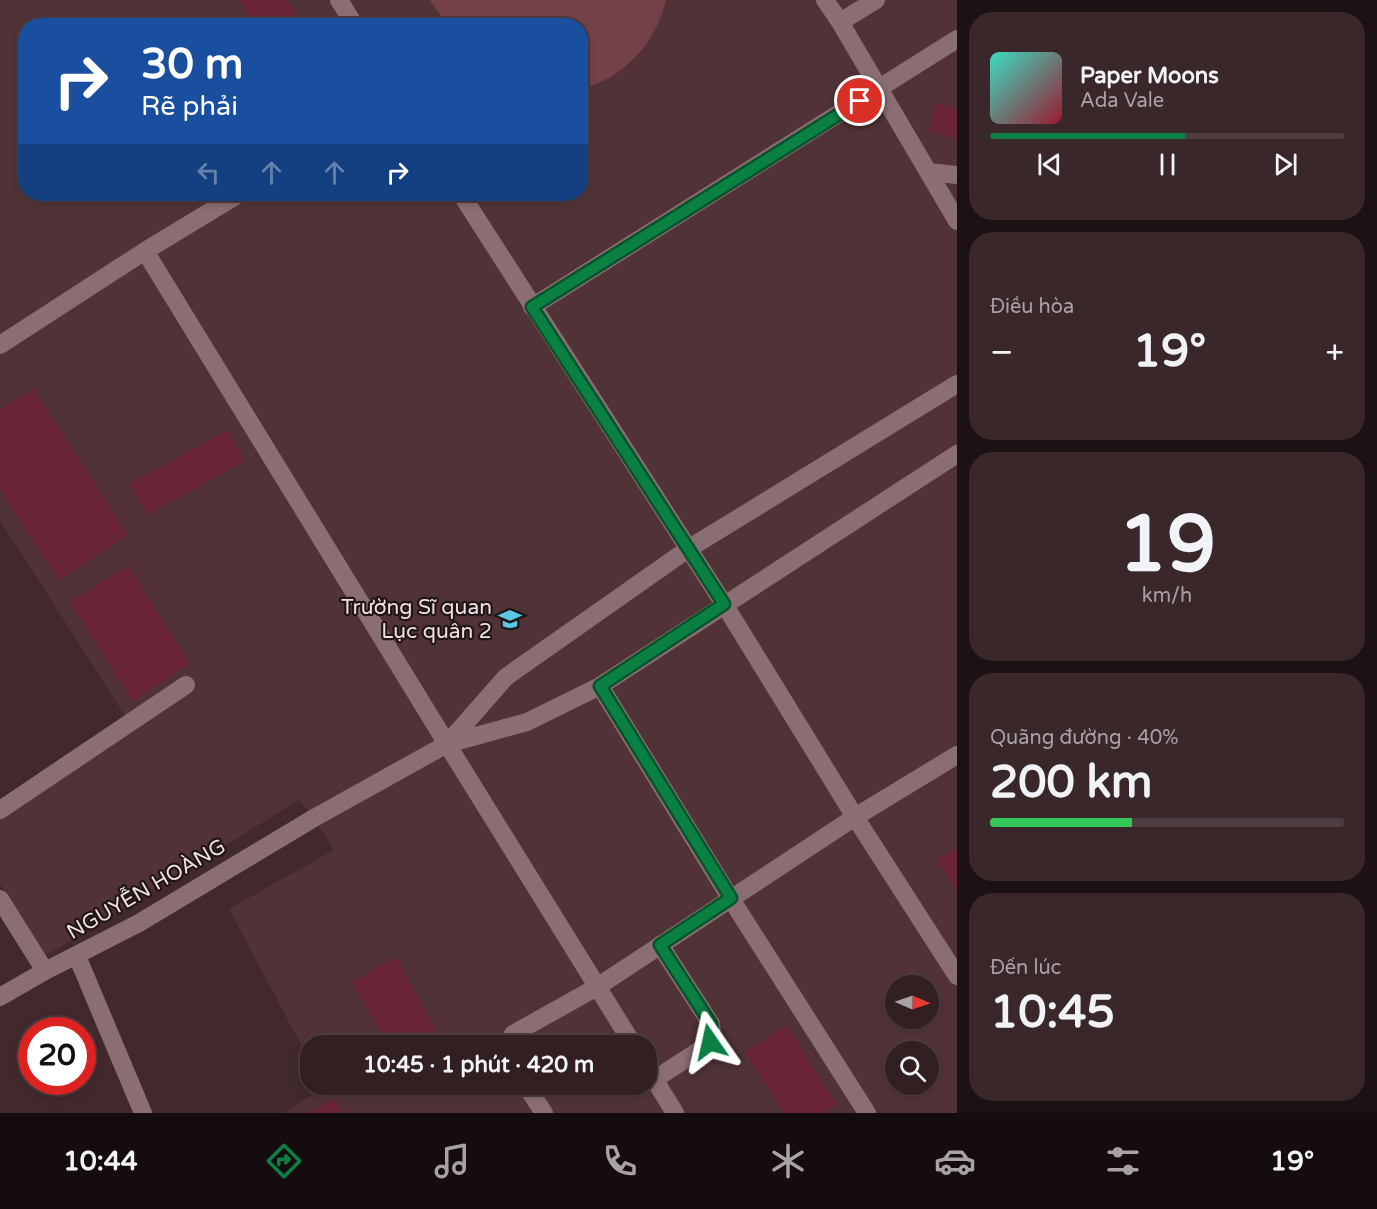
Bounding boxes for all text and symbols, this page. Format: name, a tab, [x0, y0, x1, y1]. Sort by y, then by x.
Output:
text: 30 m	[141, 39, 243, 90]
icon: right	[42, 42, 120, 120]
text: Paper Moons	[1080, 63, 1219, 89]
pin	[834, 75, 885, 126]
icon: arrive	[843, 84, 876, 117]
text: Ada Vale	[1080, 89, 1164, 113]
text: Rẽ phải	[141, 90, 238, 123]
icon: previous	[1033, 148, 1066, 181]
icon: pause	[1151, 148, 1184, 181]
icon: next	[1269, 148, 1302, 181]
icon: left	[192, 156, 225, 189]
icon: ahead	[255, 156, 288, 189]
icon: ahead	[318, 156, 351, 189]
icon: right	[381, 156, 414, 189]
text: Điều hòa	[990, 295, 1074, 319]
text: 19°	[1133, 325, 1206, 379]
text: −	[990, 333, 1014, 372]
text: +	[1325, 333, 1344, 372]
text: 19	[1118, 498, 1216, 592]
text: km/h	[1142, 584, 1192, 608]
place label: Trường Sĩ quan Lục quân 2	[341, 595, 492, 644]
school or university icon: Trường Sĩ quan Lục quân 2	[497, 606, 523, 632]
text: Quãng đường · 40%	[990, 726, 1179, 750]
text: 200 km	[990, 756, 1152, 810]
street label: NGUYỄN HOÀNG	[62, 832, 230, 945]
text: Đến lúc	[990, 956, 1061, 980]
north arrow	[885, 975, 939, 1029]
map controls	[885, 975, 939, 1095]
text: 10:45	[990, 986, 1115, 1040]
position arrow	[678, 1010, 742, 1074]
speed limit sign: 20	[18, 1017, 96, 1095]
button: search	[885, 1041, 939, 1095]
text: 10:45 · 1 phút · 420 m	[363, 1052, 594, 1078]
icon: directions	[263, 1140, 305, 1182]
icon: music	[431, 1140, 473, 1182]
icon: phone	[599, 1140, 641, 1182]
icon: climate	[767, 1140, 809, 1182]
icon: car	[934, 1140, 976, 1182]
icon: filters	[1102, 1140, 1144, 1182]
text: 10:44	[63, 1145, 138, 1178]
text: 19°	[1270, 1145, 1314, 1178]

